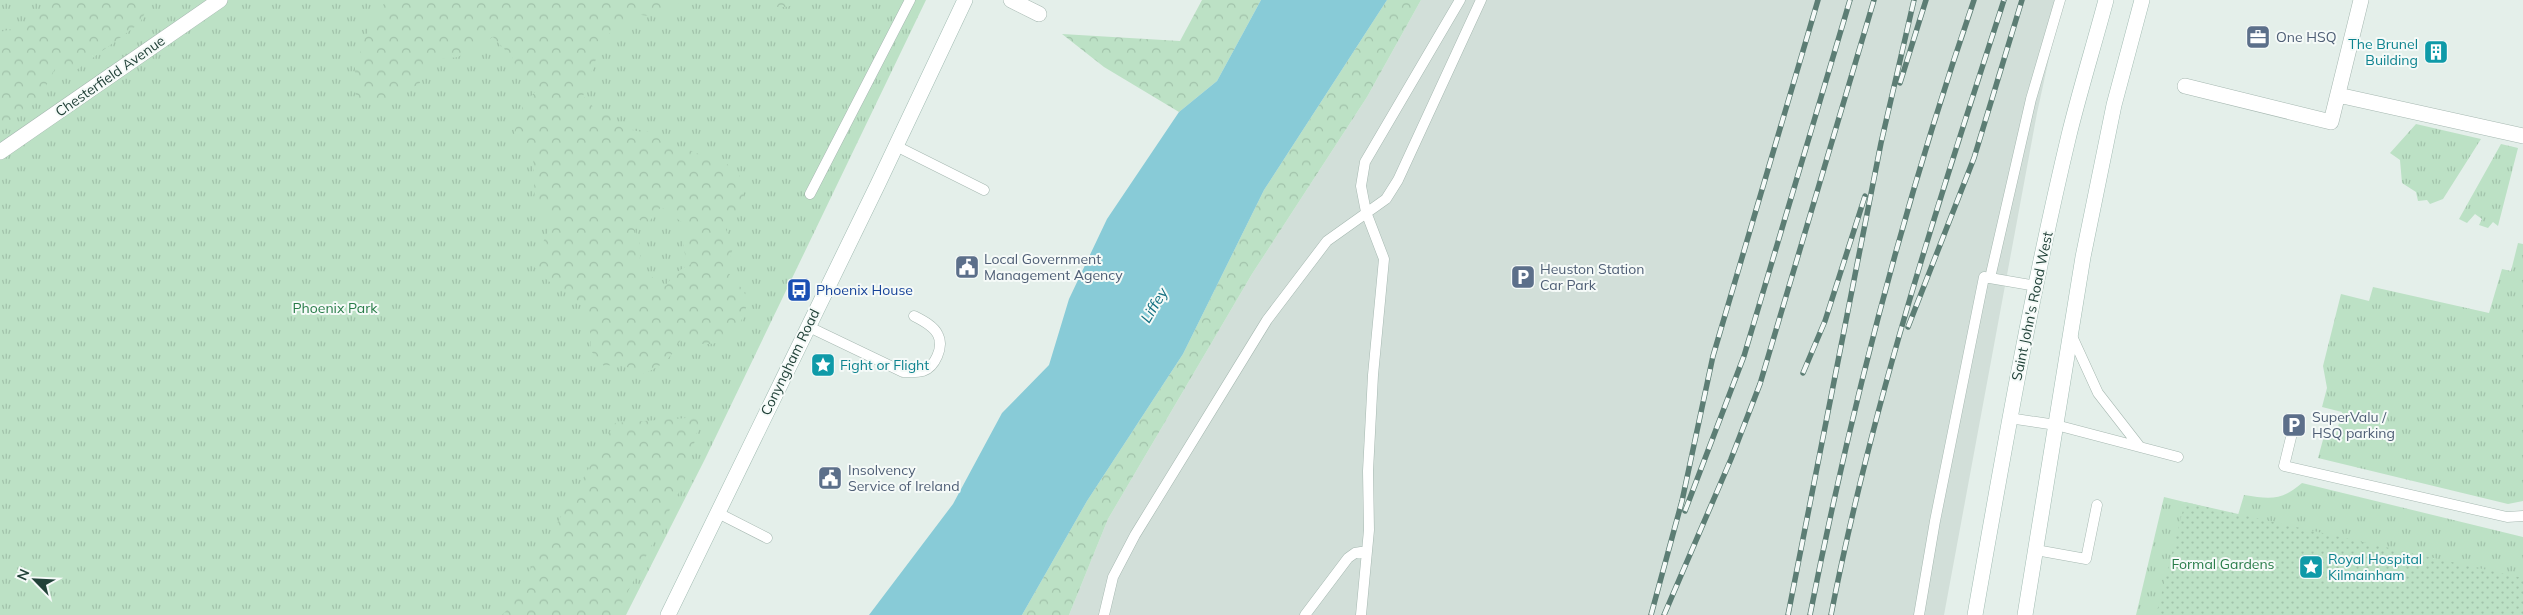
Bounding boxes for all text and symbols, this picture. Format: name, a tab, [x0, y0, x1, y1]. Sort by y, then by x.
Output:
office icon: One HSQ	[2245, 24, 2271, 50]
place label: One HSQ	[2276, 28, 2337, 46]
street label: Chesterfield Avenue	[52, 31, 168, 121]
place label: The Brunel Building	[2348, 35, 2418, 69]
building icon: The Brunel Building	[2423, 39, 2449, 65]
street label: Saint John's Road West	[2007, 230, 2057, 382]
place label: Local Government Management Agency	[984, 250, 1123, 284]
public building icon: Local Government Management Agency	[954, 254, 980, 280]
place label: Heuston Station Car Park	[1540, 260, 1644, 294]
parking icon: Heuston Station Car Park	[1510, 264, 1536, 290]
bus stop icon: Phoenix House	[786, 277, 812, 303]
place label: Phoenix House	[816, 281, 913, 299]
water label: Liffey	[1136, 283, 1172, 326]
park label: Phoenix Park	[292, 299, 378, 317]
street label: Conyngham Road	[756, 306, 824, 418]
place icon: Fight or Flight	[810, 352, 836, 378]
place label: Fight or Flight	[840, 356, 929, 374]
place label: SuperValu / HSQ parking	[2312, 408, 2395, 442]
parking icon: SuperValu / HSQ parking	[2281, 412, 2307, 438]
place label: Insolvency Service of Ireland	[848, 461, 960, 495]
public building icon: Insolvency Service of Ireland	[817, 465, 843, 491]
place label: Royal Hospital Kilmainham	[2328, 550, 2422, 584]
place icon: Royal Hospital Kilmainham	[2298, 554, 2324, 580]
north arrow	[10, 555, 60, 605]
park label: Formal Gardens	[2171, 555, 2275, 573]
text: N	[13, 566, 33, 583]

